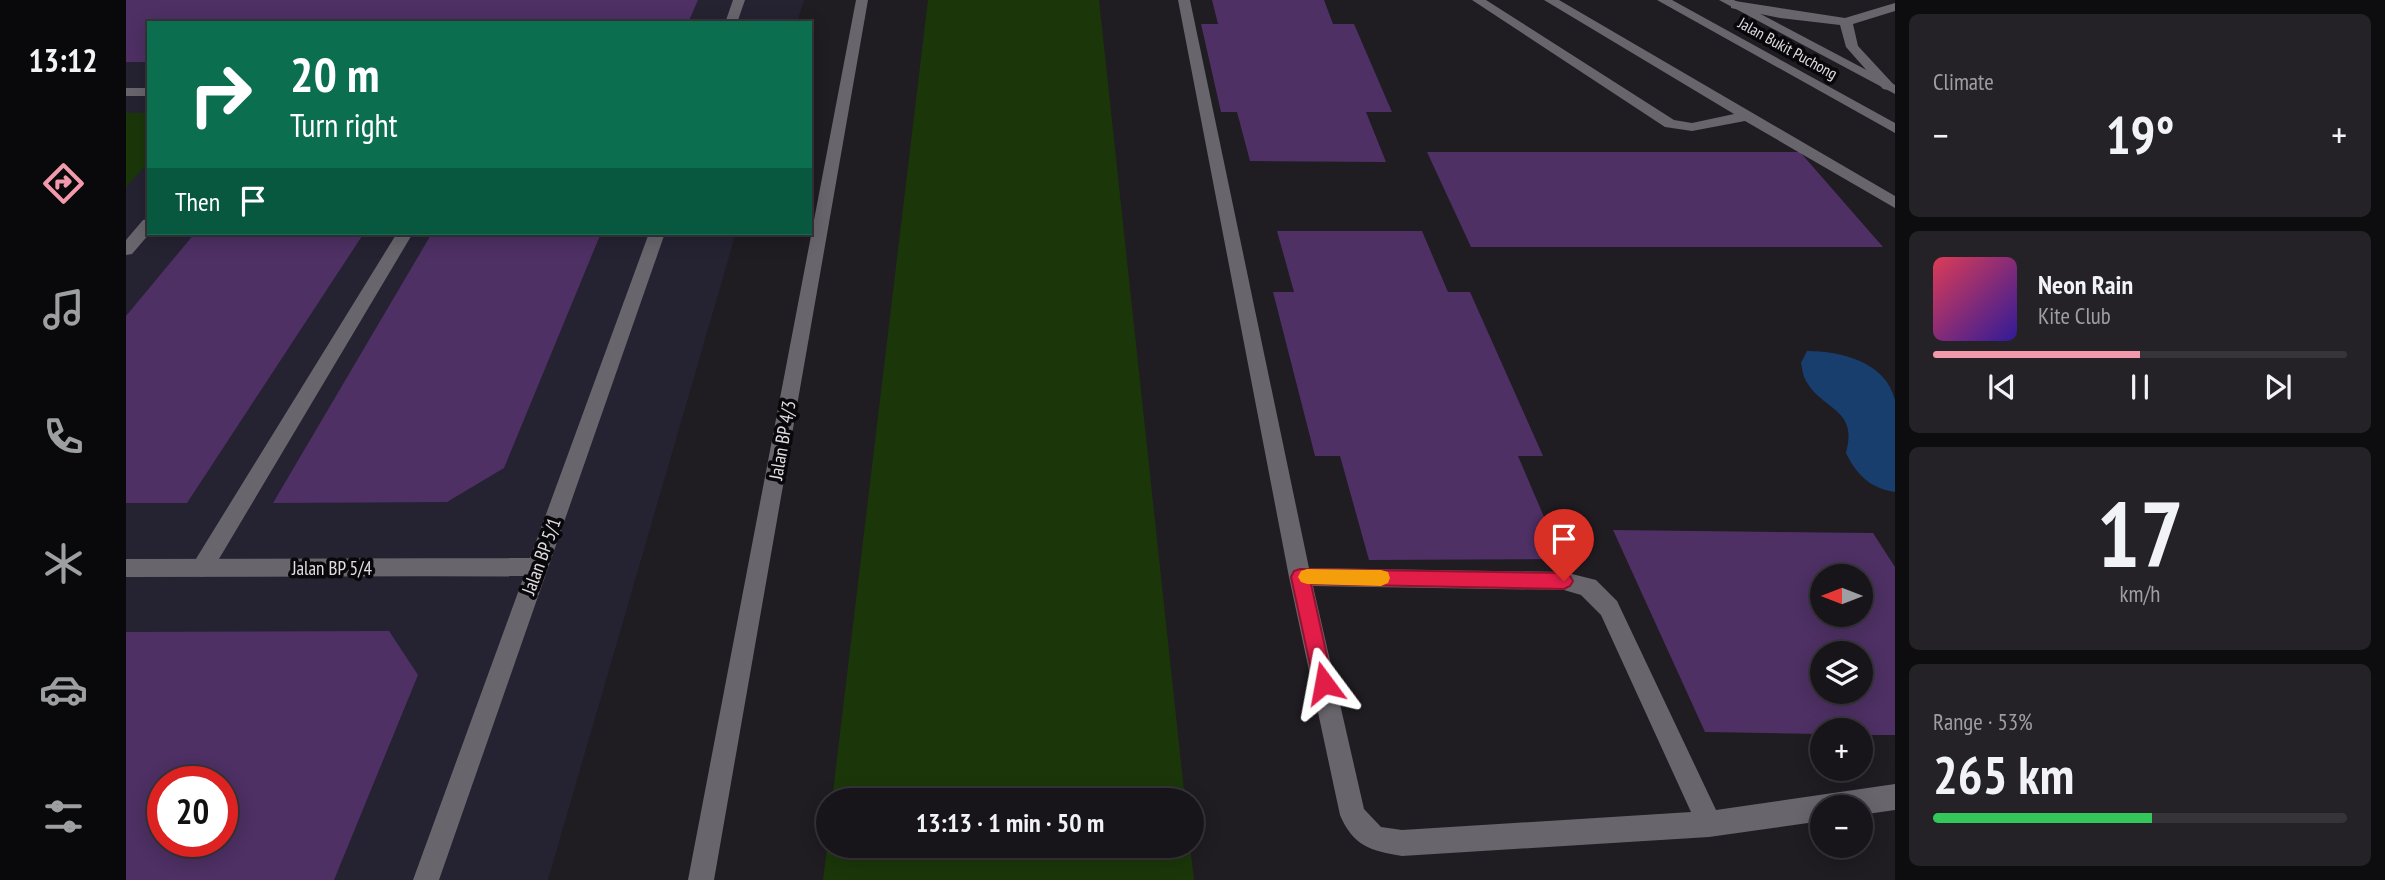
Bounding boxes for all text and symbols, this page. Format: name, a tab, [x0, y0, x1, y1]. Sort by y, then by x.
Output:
street label: Jalan Bukit Puchong	[1734, 12, 1841, 83]
text: 13:12	[28, 39, 98, 81]
text: 20 m	[290, 42, 379, 106]
icon: right	[175, 49, 266, 140]
text: Climate	[1933, 67, 1994, 96]
text: 19°	[2106, 101, 2174, 168]
text: Turn right	[290, 104, 398, 146]
text: −	[1933, 110, 1949, 159]
text: +	[2331, 110, 2347, 159]
icon: directions	[39, 159, 88, 208]
icon: arrive	[234, 182, 272, 220]
text: Then	[175, 185, 220, 218]
text: Neon Rain	[2038, 268, 2133, 301]
icon: music	[39, 285, 88, 334]
text: Kite Club	[2038, 301, 2111, 330]
icon: previous	[1983, 368, 2021, 406]
icon: pause	[2121, 368, 2159, 406]
icon: next	[2259, 368, 2297, 406]
street label: Jalan BP 4/3	[763, 398, 801, 483]
icon: phone	[39, 412, 88, 461]
text: 17	[2097, 474, 2184, 592]
pin	[1534, 509, 1594, 581]
street label: Jalan BP 5/1	[516, 514, 566, 599]
icon: arrive	[1545, 520, 1583, 558]
icon: climate	[39, 539, 88, 588]
street label: Jalan BP 5/4	[291, 556, 373, 580]
north arrow	[1810, 564, 1872, 626]
map controls	[1810, 564, 1873, 858]
text: km/h	[2120, 579, 2160, 608]
button: layers	[1810, 641, 1873, 704]
position arrow	[1287, 646, 1361, 720]
icon: car	[39, 665, 88, 714]
text: Range · 53%	[1933, 707, 2033, 736]
button: +	[1810, 718, 1873, 781]
text: 265 km	[1933, 741, 2074, 808]
speed limit sign: 20	[147, 766, 238, 857]
icon: filters	[39, 792, 88, 841]
button: −	[1810, 795, 1873, 858]
text: 13:13 · 1 min · 50 m	[916, 806, 1104, 839]

